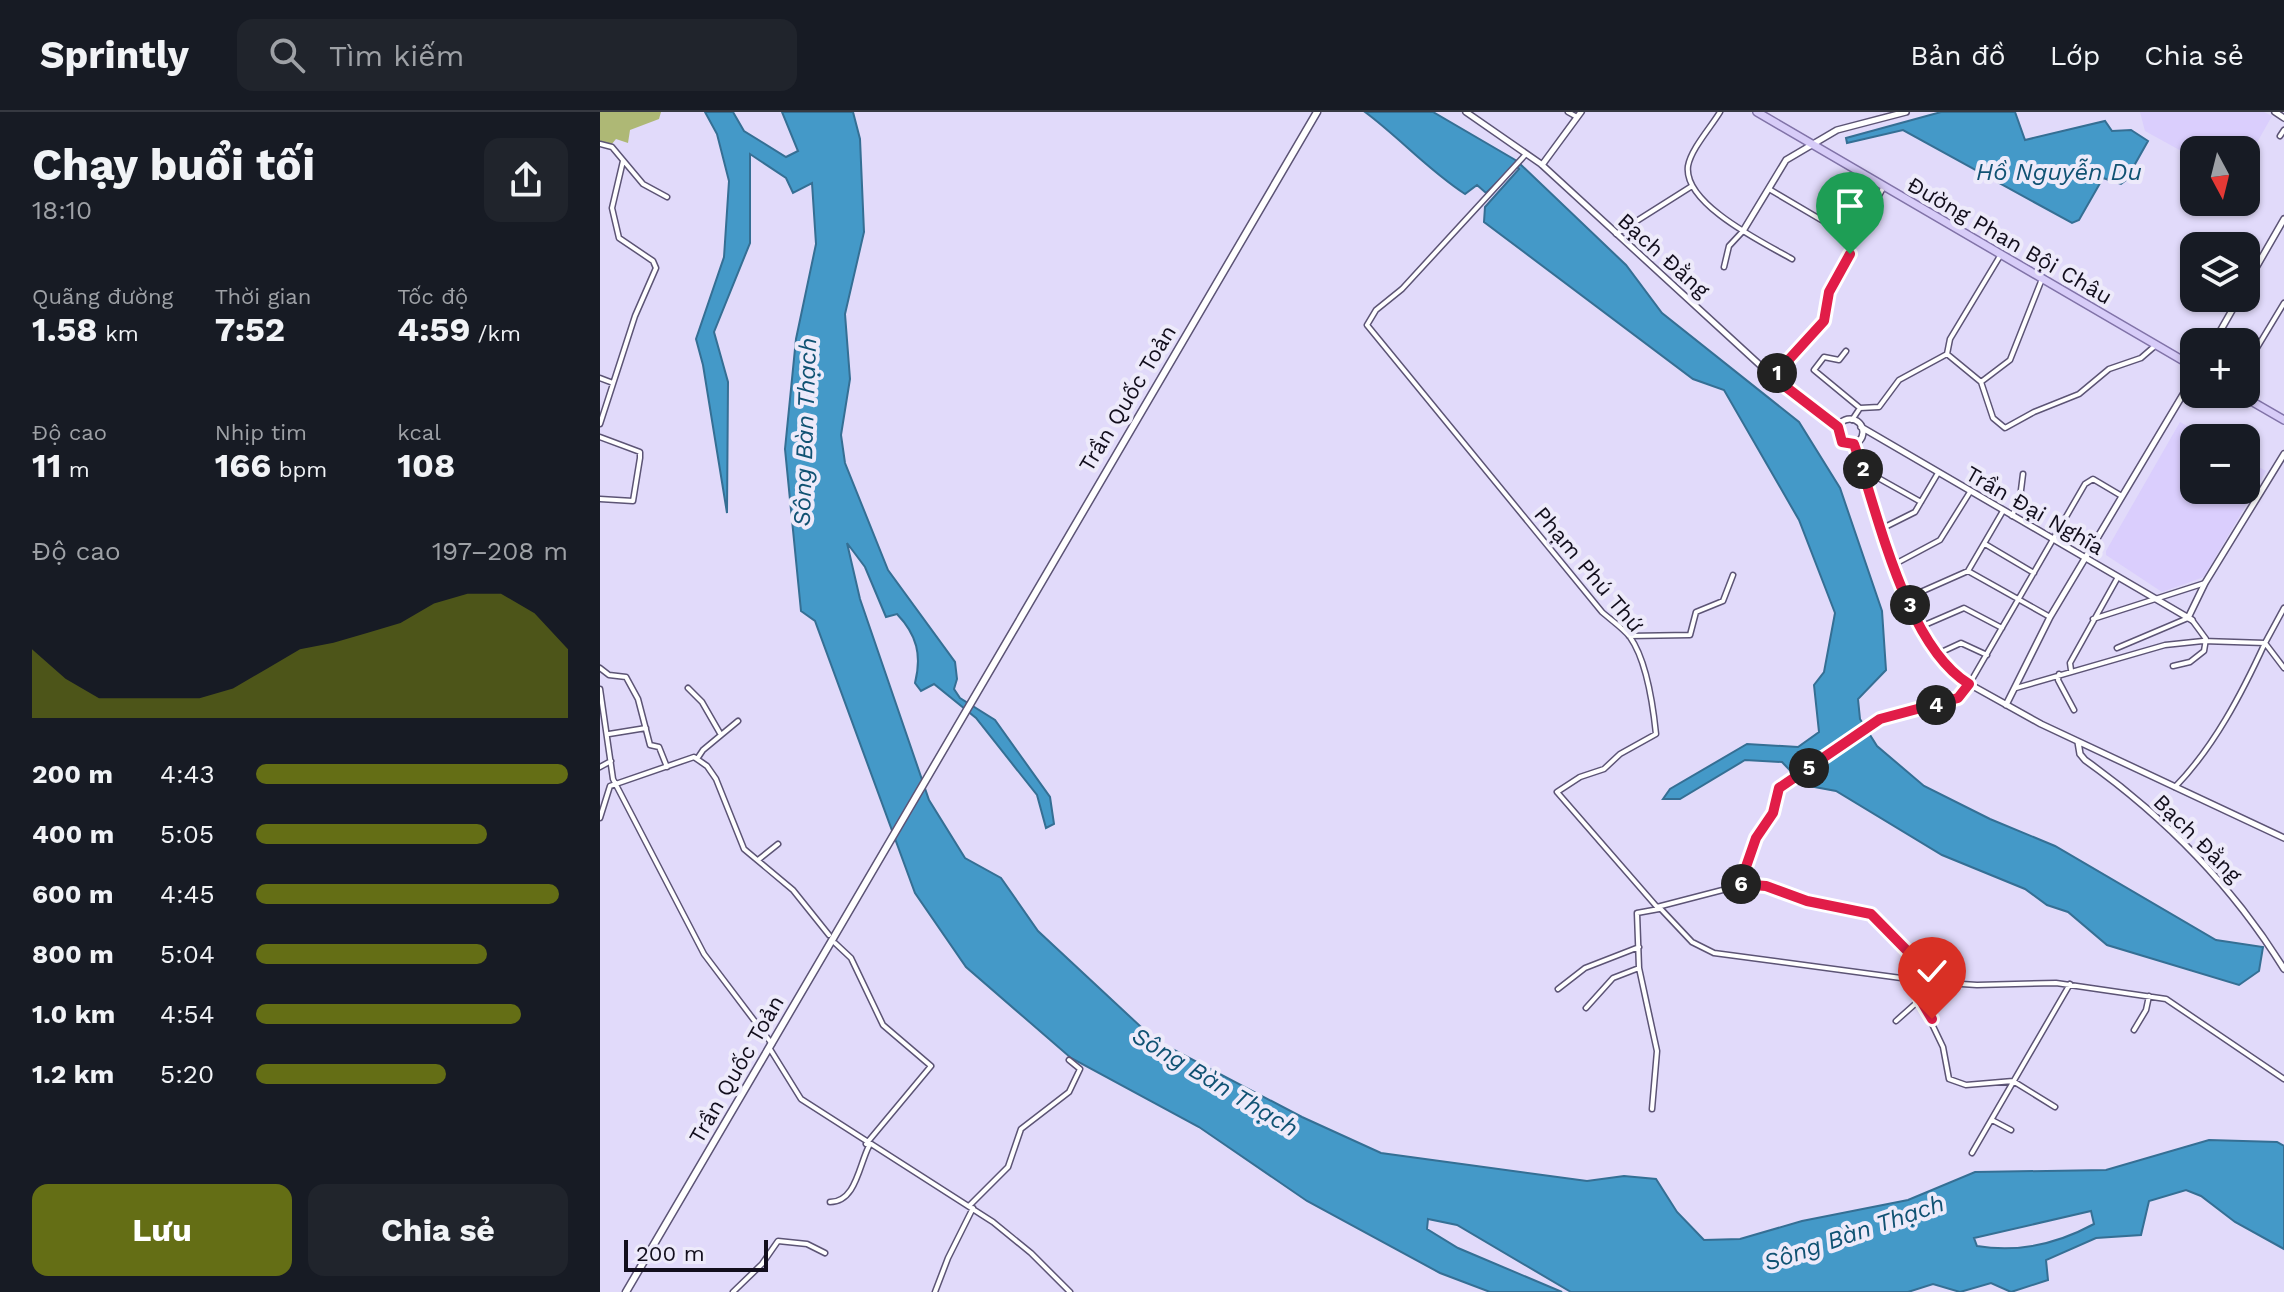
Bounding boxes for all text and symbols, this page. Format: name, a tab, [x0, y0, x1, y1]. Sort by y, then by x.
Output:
search box	[237, 19, 797, 91]
text: Sprintly	[40, 33, 189, 77]
icon: search	[265, 33, 309, 77]
text: Tìm kiếm	[329, 38, 464, 73]
text: Bản đồ	[1910, 39, 2006, 72]
text: Lớp	[2050, 39, 2100, 72]
text: Chia sẻ	[2144, 39, 2244, 72]
north arrow	[2180, 136, 2260, 216]
map controls	[2180, 136, 2260, 504]
button: share	[484, 138, 568, 222]
text: Chạy buổi tối	[32, 139, 315, 191]
water label: Hồ Nguyễn Du	[1976, 158, 2142, 186]
pin	[1816, 172, 1884, 254]
street label: Đường Phan Bội Châu	[1903, 172, 2116, 309]
icon: arrive	[1828, 184, 1872, 228]
text: 18:10	[32, 195, 92, 225]
street label: Bạch Đằng	[1613, 208, 1715, 303]
button: layers	[2180, 232, 2260, 312]
text: Quãng đường	[32, 284, 173, 309]
text: Thời gian	[215, 284, 311, 309]
text: Tốc độ	[397, 284, 468, 309]
text: 1.58	[32, 309, 98, 349]
text: 7:52	[215, 309, 285, 349]
text: 4:59	[397, 309, 470, 349]
street label: Trần Quốc Toản	[1074, 320, 1181, 476]
text: km	[98, 321, 139, 346]
text: /km	[470, 321, 521, 346]
button: +	[2180, 328, 2260, 408]
water label: Sông Bàn Thạch	[788, 337, 822, 527]
pin: 1	[1757, 353, 1797, 393]
text: 1	[1772, 360, 1782, 385]
text: Độ cao	[32, 420, 107, 445]
text: Nhịp tim	[215, 420, 307, 445]
text: kcal	[397, 420, 441, 445]
button: −	[2180, 424, 2260, 504]
text: 11	[32, 445, 61, 485]
text: 166	[215, 445, 271, 485]
text: 108	[397, 445, 455, 485]
pin: 2	[1843, 449, 1883, 489]
text: 2	[1856, 456, 1870, 481]
text: m	[61, 457, 90, 482]
text: bpm	[271, 457, 327, 482]
street label: Trần Đại Nghĩa	[1961, 461, 2108, 560]
street label: Phạm Phú Thứ	[1529, 502, 1648, 637]
text: Độ cao	[32, 536, 121, 566]
text: 197–208 m	[432, 536, 568, 566]
pin: 3	[1890, 585, 1930, 625]
text: 3	[1903, 592, 1917, 617]
pin: 4	[1916, 685, 1956, 725]
text: 4	[1929, 692, 1943, 717]
pin: 5	[1789, 748, 1829, 788]
text: 5	[1803, 755, 1815, 780]
text: 200 m	[32, 759, 113, 789]
text: 4:43	[160, 759, 215, 789]
street label: Bạch Đằng	[2148, 789, 2247, 888]
text: 400 m	[32, 819, 114, 849]
text: 5:05	[160, 819, 214, 849]
pin: 6	[1721, 864, 1761, 904]
text: 6	[1734, 871, 1748, 896]
text: 600 m	[32, 879, 113, 909]
text: 4:45	[160, 879, 215, 909]
pin	[1898, 937, 1966, 1019]
text: 800 m	[32, 939, 114, 969]
text: 5:04	[160, 939, 215, 969]
icon: check	[1910, 949, 1954, 993]
street label: Trần Quốc Toản	[684, 991, 789, 1148]
text: 1.0 km	[32, 999, 115, 1029]
text: 4:54	[160, 999, 215, 1029]
water label: Sông Bàn Thạch	[1127, 1021, 1303, 1143]
text: 1.2 km	[32, 1059, 114, 1089]
text: 5:20	[160, 1059, 214, 1089]
button: Lưu	[32, 1184, 292, 1276]
button: Chia sẻ	[308, 1184, 568, 1276]
water label: Sông Bàn Thạch	[1760, 1189, 1948, 1277]
scale bar	[624, 1236, 768, 1272]
text: 200 m	[636, 1241, 705, 1266]

